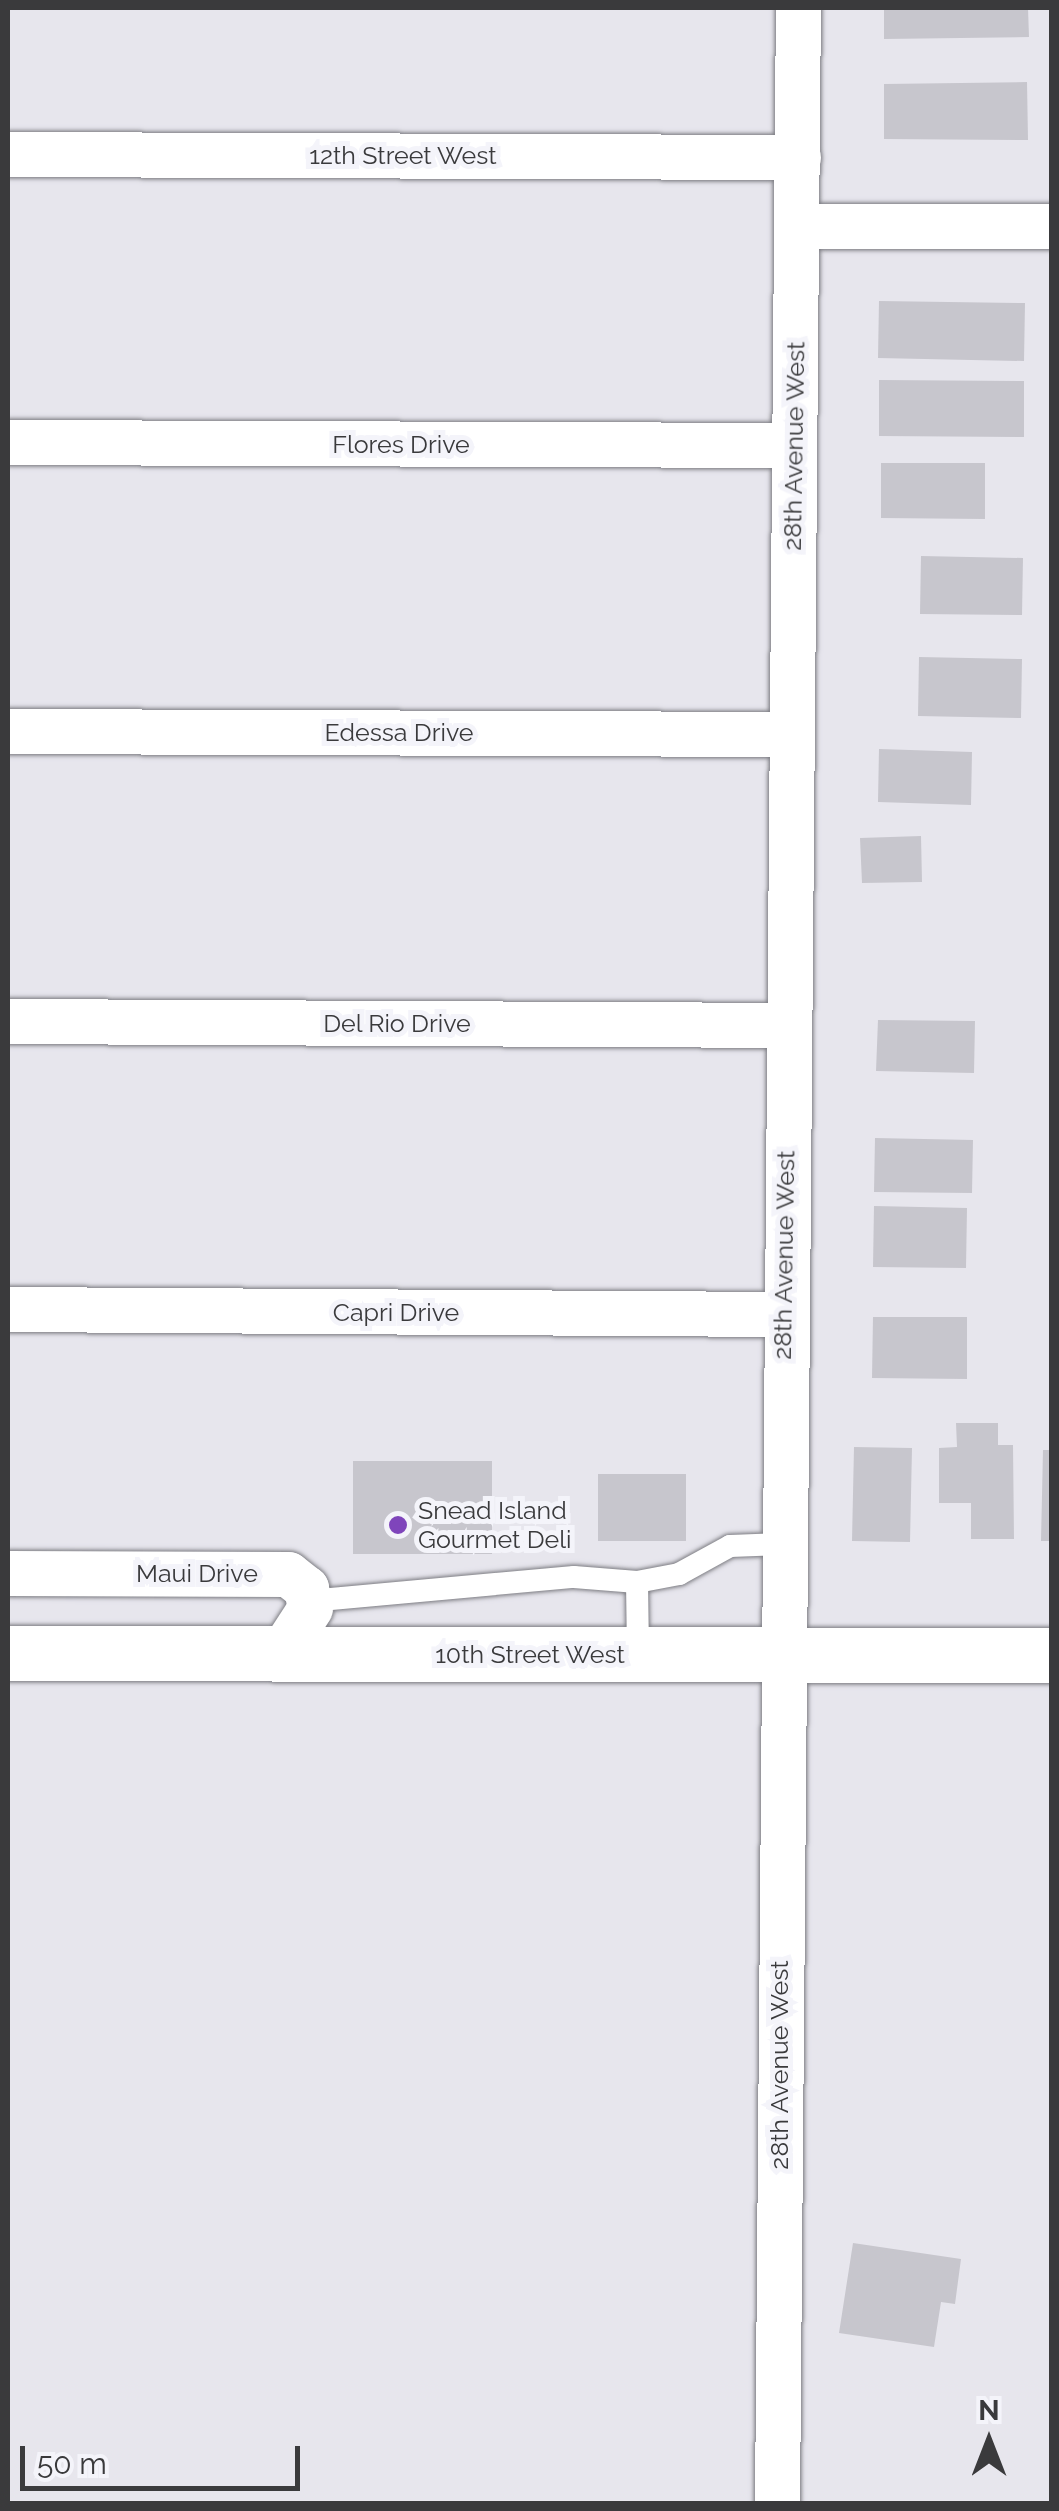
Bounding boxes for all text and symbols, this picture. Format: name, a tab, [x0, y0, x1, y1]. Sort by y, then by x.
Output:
street label: 12th Street West	[309, 140, 497, 170]
street label: 28th Avenue West	[777, 340, 811, 552]
street label: Flores Drive	[332, 429, 470, 459]
street label: Edessa Drive	[325, 717, 473, 747]
street label: Del Rio Drive	[323, 1008, 471, 1038]
street label: 28th Avenue West	[767, 1149, 801, 1361]
street label: Capri Drive	[333, 1297, 459, 1327]
place label: Snead Island Gourmet Deli	[418, 1496, 571, 1555]
marker: Snead Island Gourmet Deli	[387, 1514, 409, 1536]
street label: Maui Drive	[136, 1558, 258, 1588]
street label: 10th Street West	[435, 1639, 625, 1669]
street label: 28th Avenue West	[764, 1960, 794, 2170]
north arrow	[939, 2391, 1039, 2491]
text: N	[978, 2394, 1000, 2427]
scale bar	[25, 2426, 305, 2488]
text: 50 m	[37, 2446, 107, 2481]

